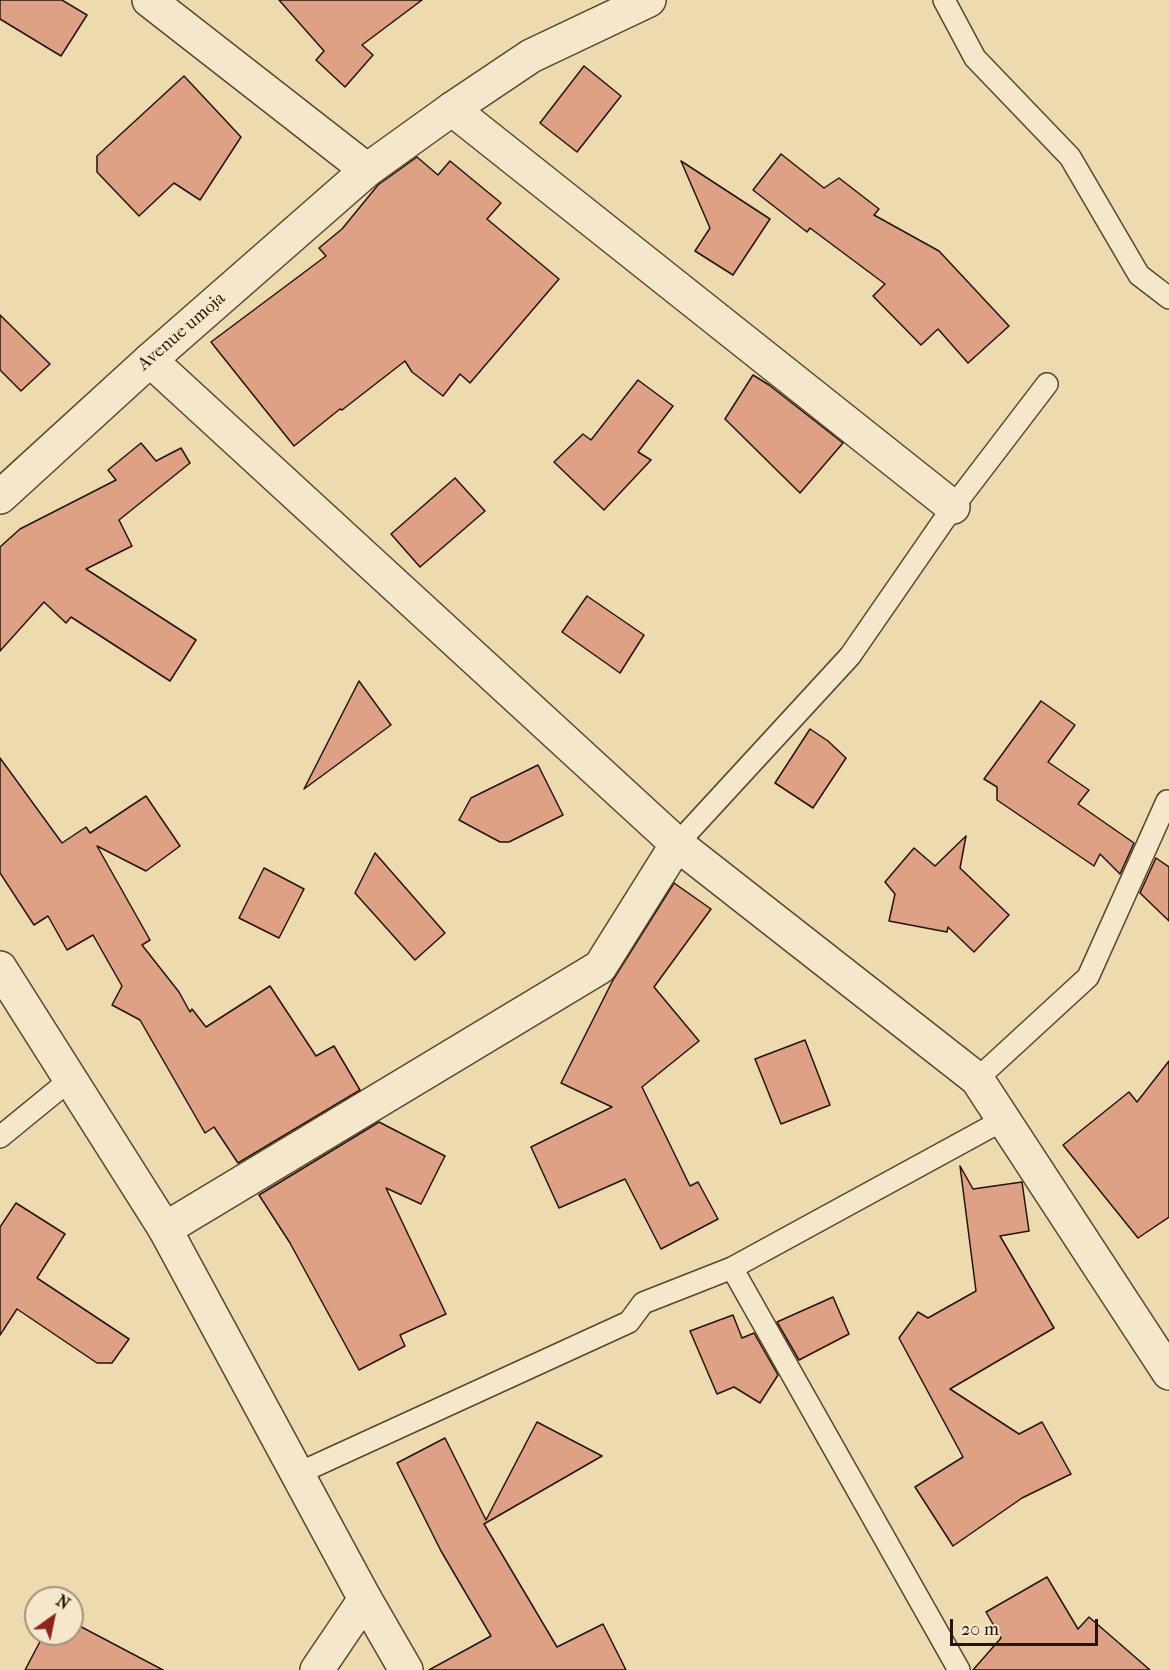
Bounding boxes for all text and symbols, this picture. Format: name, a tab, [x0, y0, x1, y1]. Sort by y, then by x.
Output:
street label: Avenue umoja	[134, 288, 230, 376]
north arrow	[24, 1586, 84, 1646]
text: N	[53, 1591, 73, 1613]
scale bar	[953, 1607, 1102, 1645]
text: 20 m	[961, 1619, 999, 1640]

